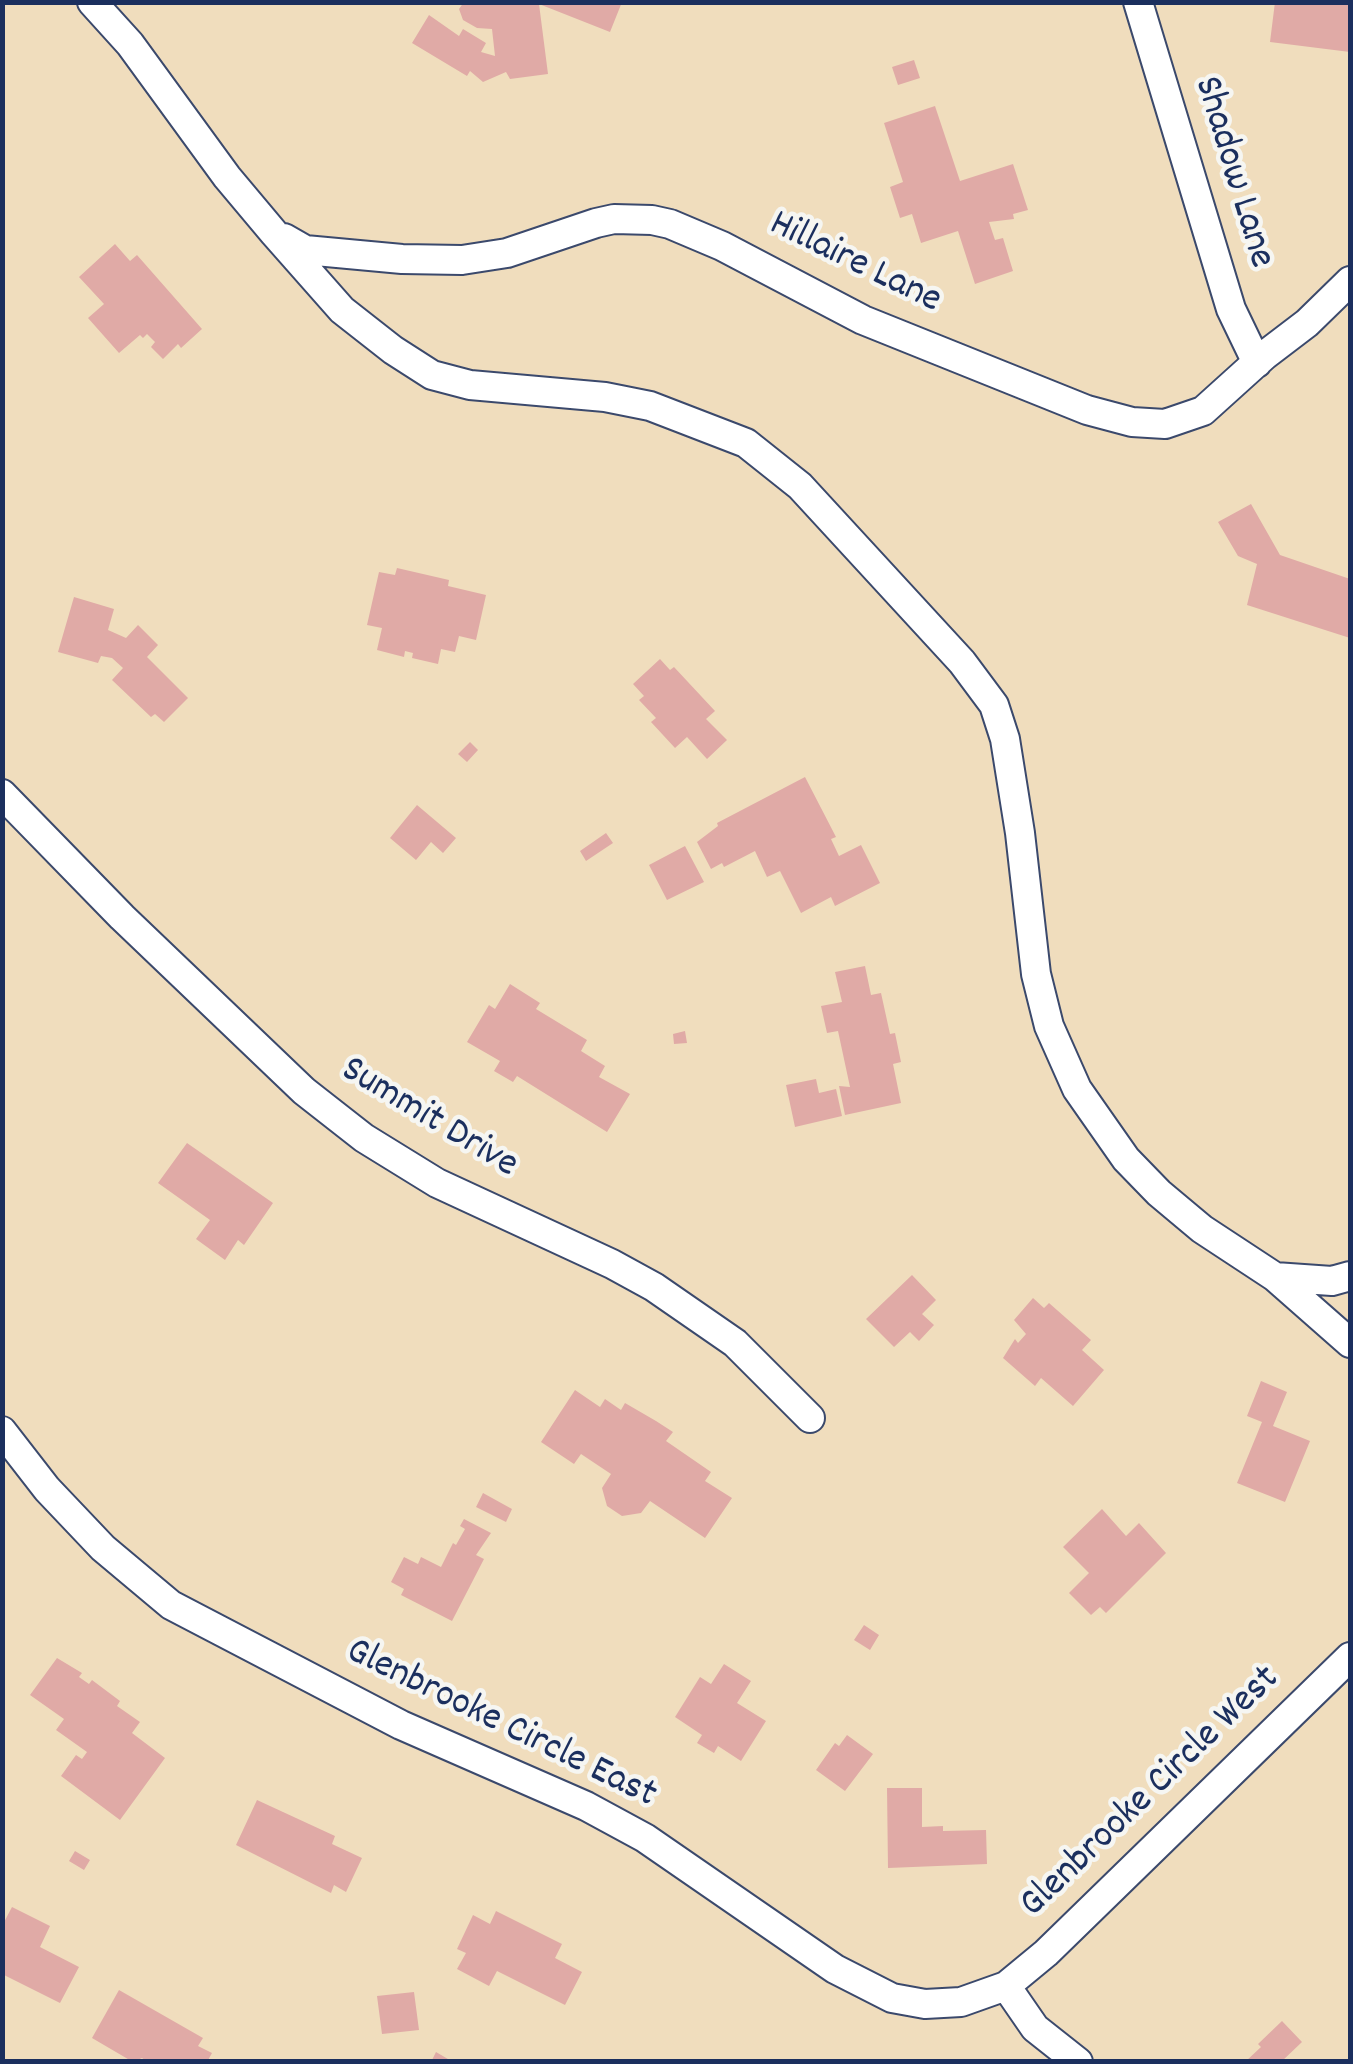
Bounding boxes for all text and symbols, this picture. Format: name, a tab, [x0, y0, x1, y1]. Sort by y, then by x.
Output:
street label: Shadow Lane	[1179, 72, 1283, 274]
street label: Hillaire Lane	[760, 203, 948, 327]
street label: Summit Drive	[331, 1048, 525, 1192]
street label: Glenbrooke Circle East	[337, 1630, 663, 1822]
street label: Glenbrooke Circle West	[1012, 1658, 1292, 1930]

